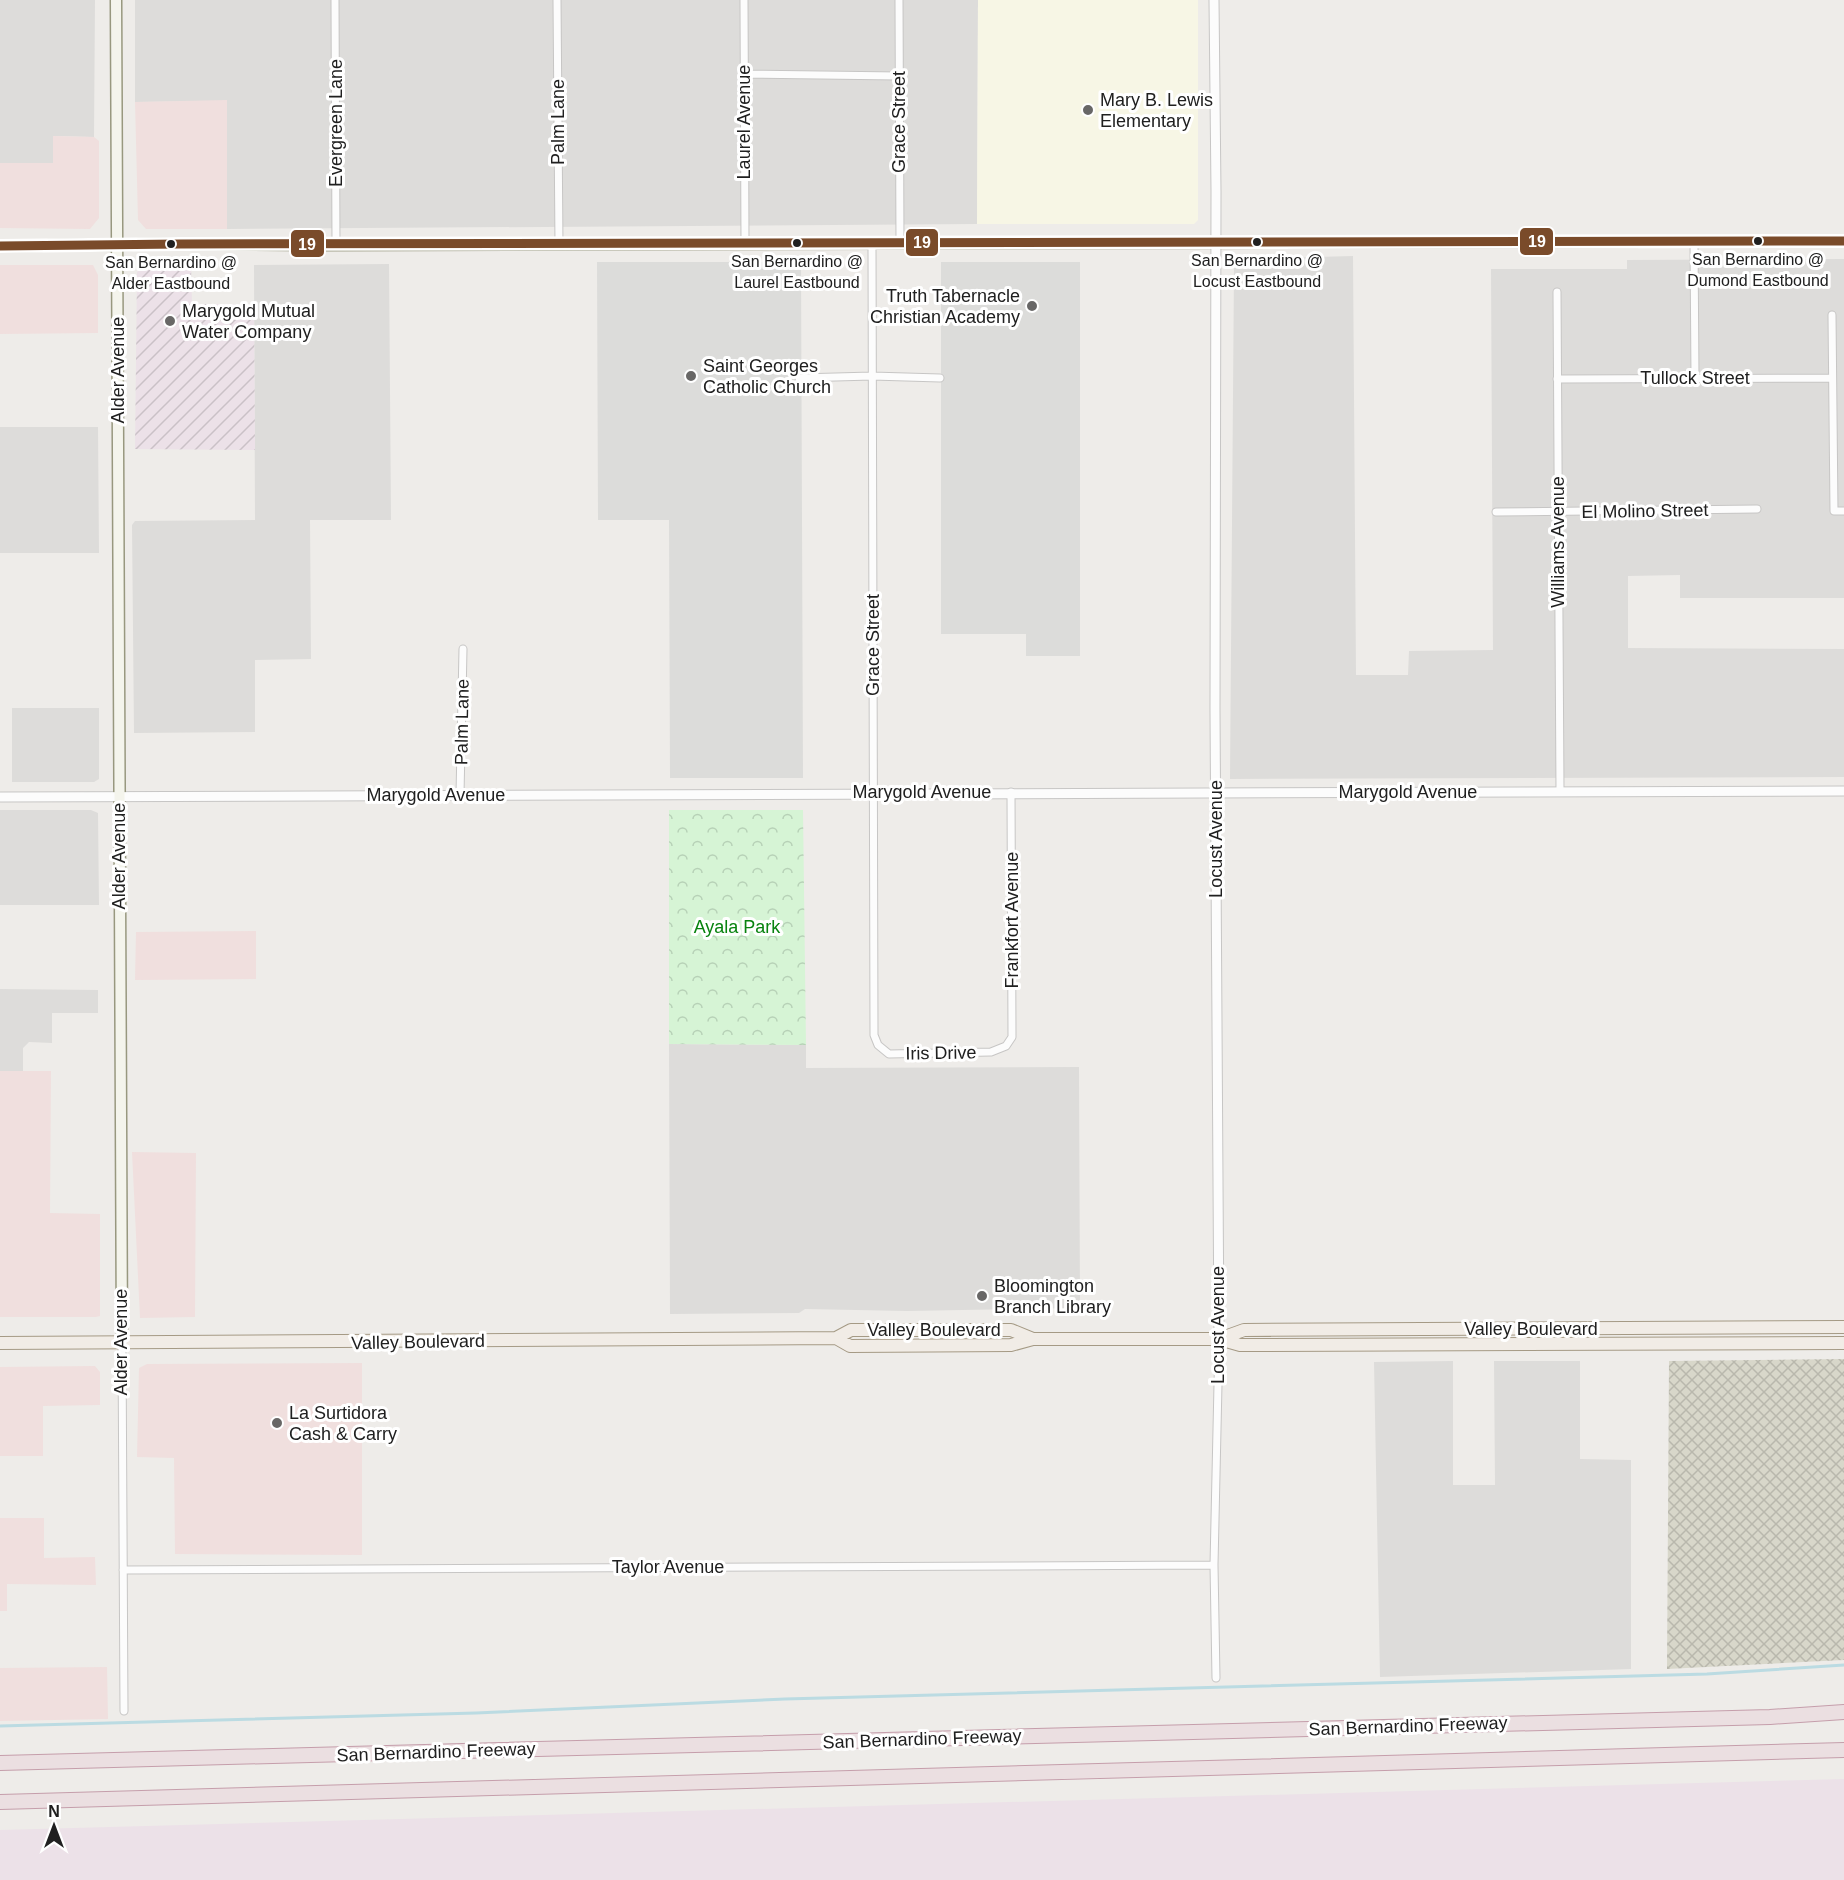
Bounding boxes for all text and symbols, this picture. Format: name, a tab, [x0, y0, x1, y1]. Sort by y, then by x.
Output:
street label: Evergreen Lane	[326, 59, 346, 187]
street label: Laurel Avenue	[734, 65, 754, 179]
street label: Grace Street	[889, 71, 909, 173]
street label: Palm Lane	[548, 79, 568, 165]
place label: Mary B. Lewis Elementary	[1100, 90, 1213, 131]
marker: Mary B. Lewis Elementary	[1081, 103, 1095, 117]
line badge: 19	[1519, 227, 1554, 256]
line badge: 19	[905, 228, 939, 257]
line badge: 19	[290, 229, 325, 258]
text: 19	[1528, 233, 1546, 250]
text: 19	[913, 234, 931, 251]
marker: San Bernardino @ Dumond Eastbound	[1752, 235, 1764, 247]
text: 19	[298, 236, 316, 253]
marker: San Bernardino @ Locust Eastbound	[1251, 236, 1263, 248]
marker: San Bernardino @ Laurel Eastbound	[791, 237, 803, 249]
marker: San Bernardino @ Alder Eastbound	[165, 238, 177, 250]
place label: San Bernardino @ Dumond Eastbound	[1687, 251, 1829, 289]
place label: San Bernardino @ Locust Eastbound	[1191, 252, 1323, 290]
place label: San Bernardino @ Laurel Eastbound	[731, 253, 863, 291]
place label: San Bernardino @ Alder Eastbound	[105, 254, 237, 292]
place label: Truth Tabernacle Christian Academy	[870, 286, 1020, 327]
marker: Truth Tabernacle Christian Academy	[1025, 299, 1039, 313]
place label: Marygold Mutual Water Company	[182, 301, 315, 342]
marker: Marygold Mutual Water Company	[163, 314, 177, 328]
street label: Alder Avenue	[108, 317, 128, 423]
place label: Saint Georges Catholic Church	[703, 356, 831, 397]
street label: Tullock Street	[1640, 368, 1750, 388]
marker: Saint Georges Catholic Church	[684, 369, 698, 383]
street label: Williams Avenue	[1548, 476, 1568, 608]
street label: El Molino Street	[1581, 500, 1709, 522]
street label: Grace Street	[863, 594, 883, 696]
street label: Palm Lane	[451, 679, 473, 765]
street label: Locust Avenue	[1206, 780, 1226, 898]
street label: Marygold Avenue	[853, 782, 991, 802]
street label: Marygold Avenue	[1339, 782, 1477, 802]
street label: Marygold Avenue	[367, 785, 505, 805]
street label: Alder Avenue	[109, 803, 129, 909]
street label: Frankfort Avenue	[1002, 852, 1022, 988]
park label: Ayala Park	[694, 917, 781, 937]
street label: Iris Drive	[905, 1042, 977, 1064]
street label: Locust Avenue	[1208, 1266, 1228, 1384]
place label: Bloomington Branch Library	[994, 1276, 1111, 1317]
street label: Alder Avenue	[111, 1289, 131, 1395]
marker: Bloomington Branch Library	[975, 1289, 989, 1303]
street label: Valley Boulevard	[1464, 1319, 1598, 1339]
street label: Valley Boulevard	[867, 1320, 1001, 1340]
street label: Valley Boulevard	[351, 1331, 485, 1353]
place label: La Surtidora Cash & Carry	[289, 1403, 397, 1444]
marker: La Surtidora Cash & Carry	[270, 1416, 284, 1430]
street label: Taylor Avenue	[612, 1557, 724, 1577]
street label: San Bernardino Freeway	[1308, 1713, 1508, 1739]
street label: San Bernardino Freeway	[822, 1726, 1022, 1752]
street label: San Bernardino Freeway	[336, 1739, 536, 1765]
north arrow	[24, 1796, 84, 1856]
text: N	[48, 1803, 60, 1820]

